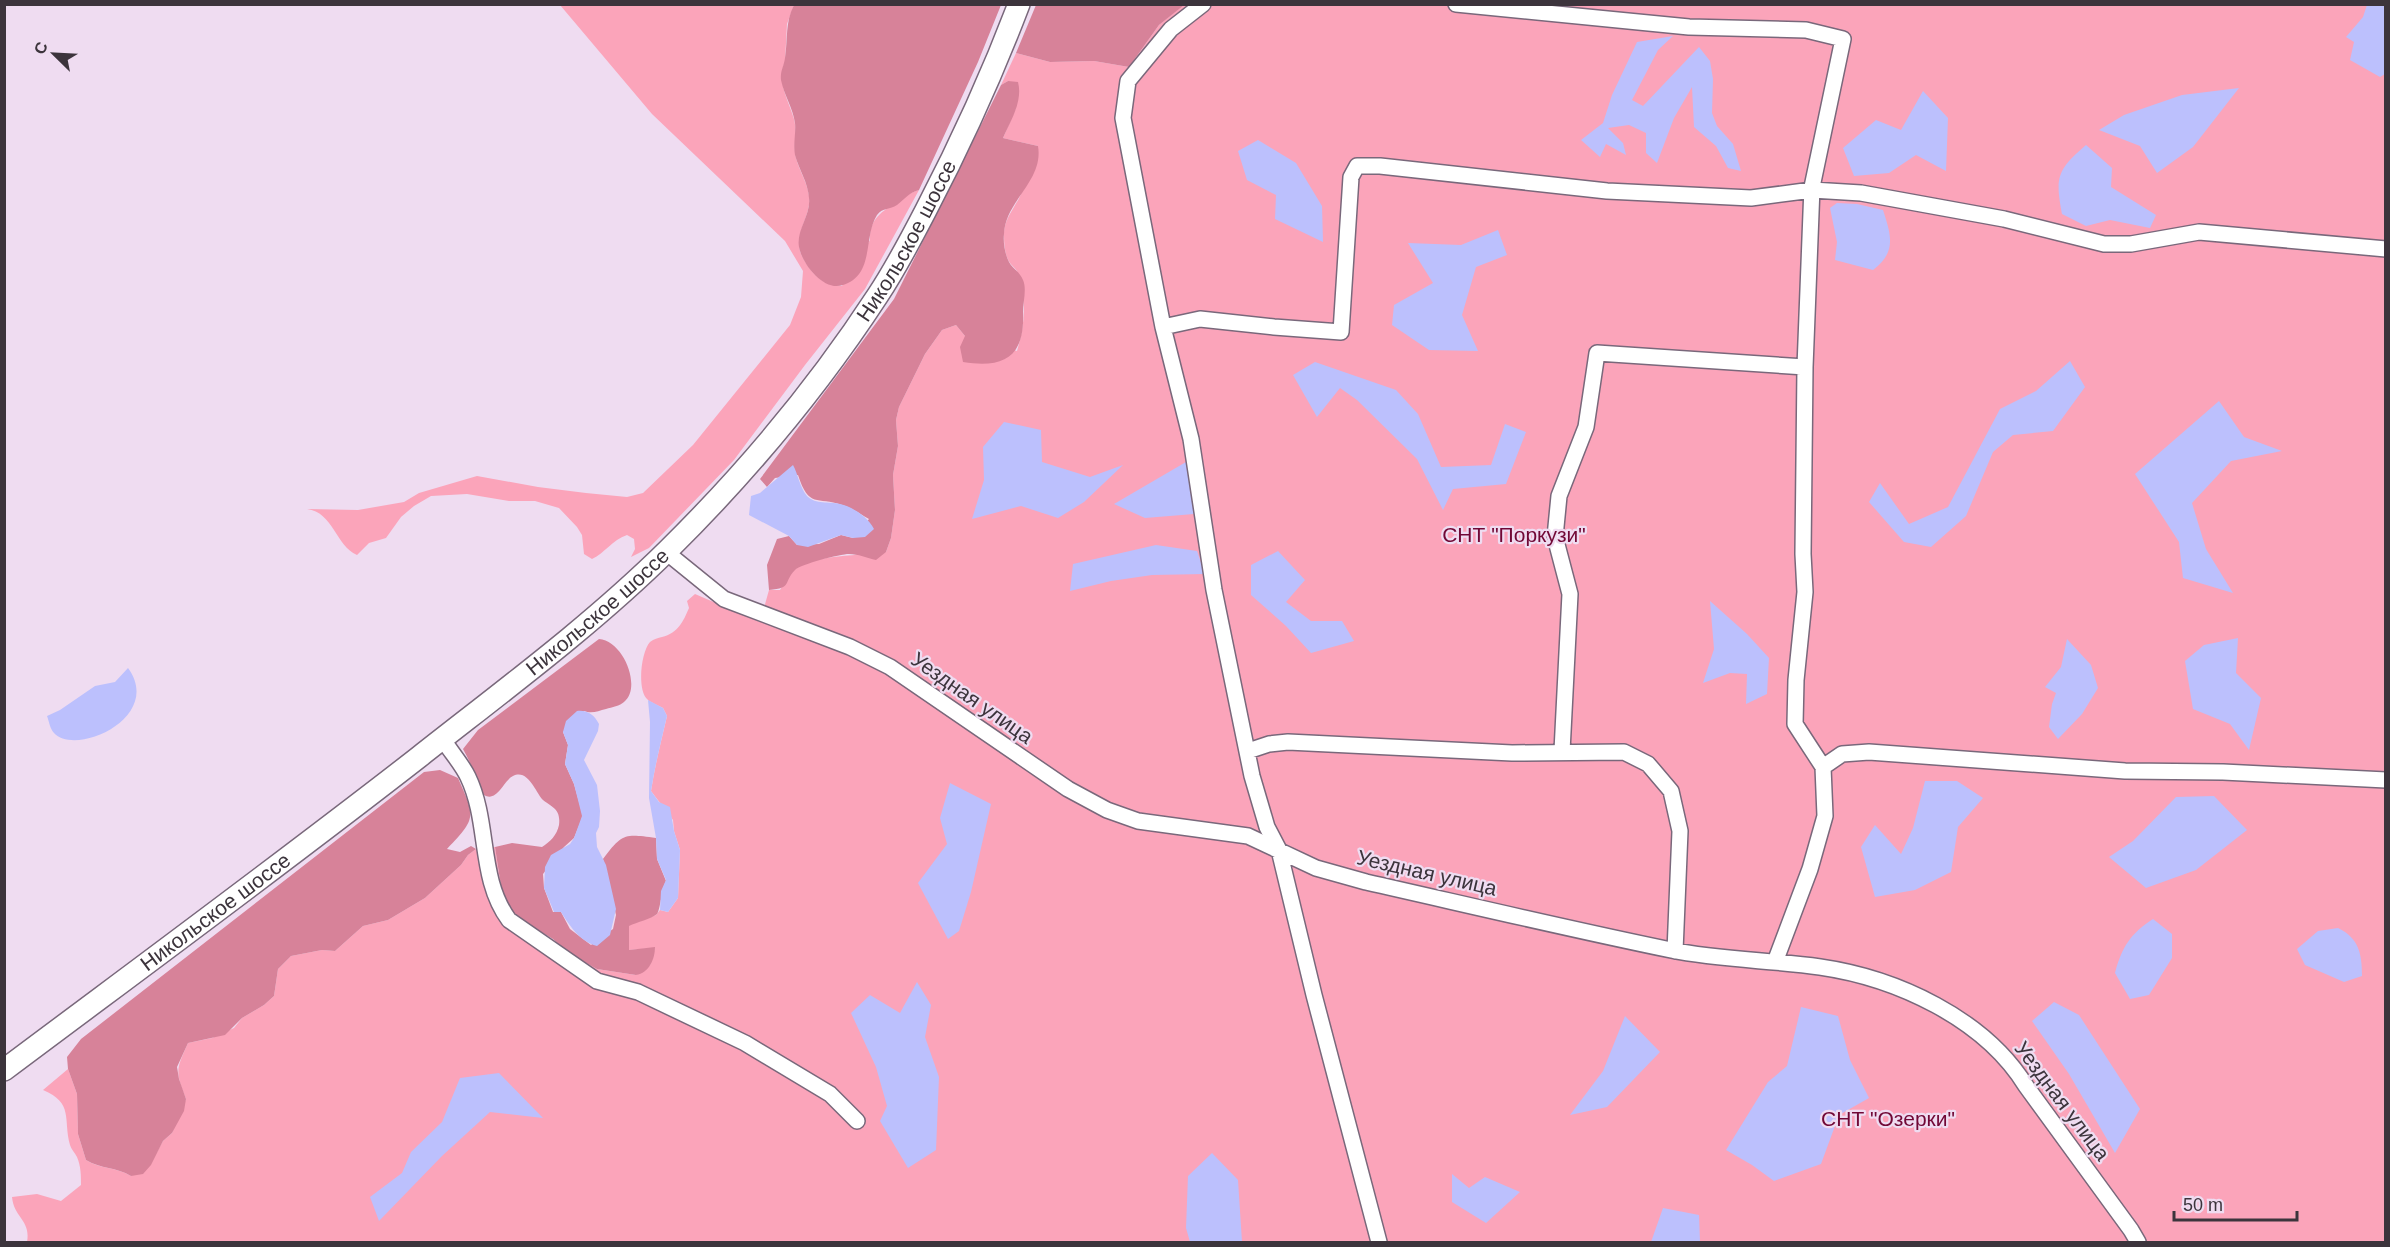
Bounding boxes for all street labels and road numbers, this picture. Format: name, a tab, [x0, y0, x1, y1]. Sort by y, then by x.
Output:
street label: Никольское шоссе	[852, 156, 960, 326]
street label: Никольское шоссе	[521, 544, 673, 680]
street label: Уездная улица	[907, 647, 1038, 748]
street label: Уездная улица	[1355, 845, 1500, 900]
street label: Никольское шоссе	[136, 848, 295, 975]
street label: Уездная улица	[2010, 1037, 2115, 1165]

